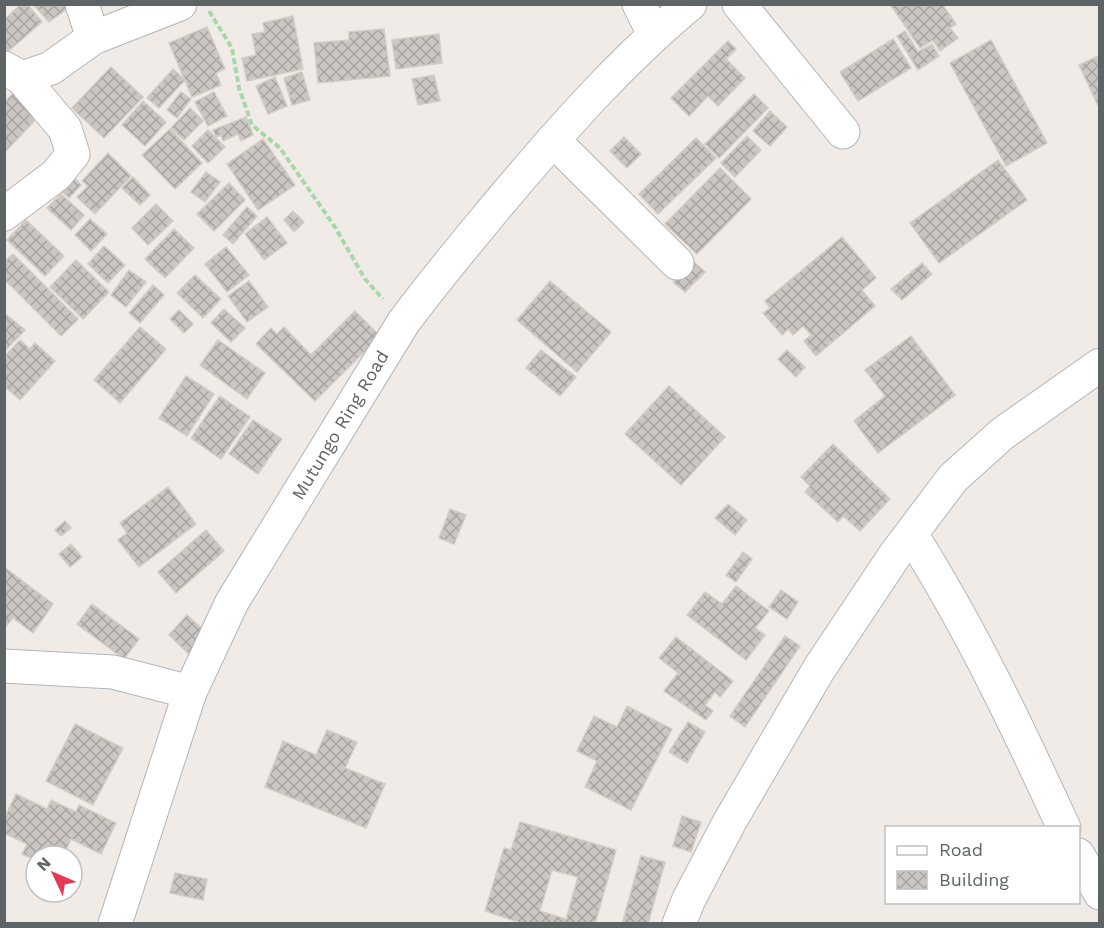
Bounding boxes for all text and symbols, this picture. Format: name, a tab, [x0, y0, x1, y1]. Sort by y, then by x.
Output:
street label: Mutungo Ring Road	[287, 347, 393, 503]
legend	[885, 826, 1080, 904]
text: Road	[939, 839, 983, 860]
north arrow	[24, 844, 84, 904]
text: N	[33, 853, 55, 875]
text: Building	[939, 869, 1009, 890]

